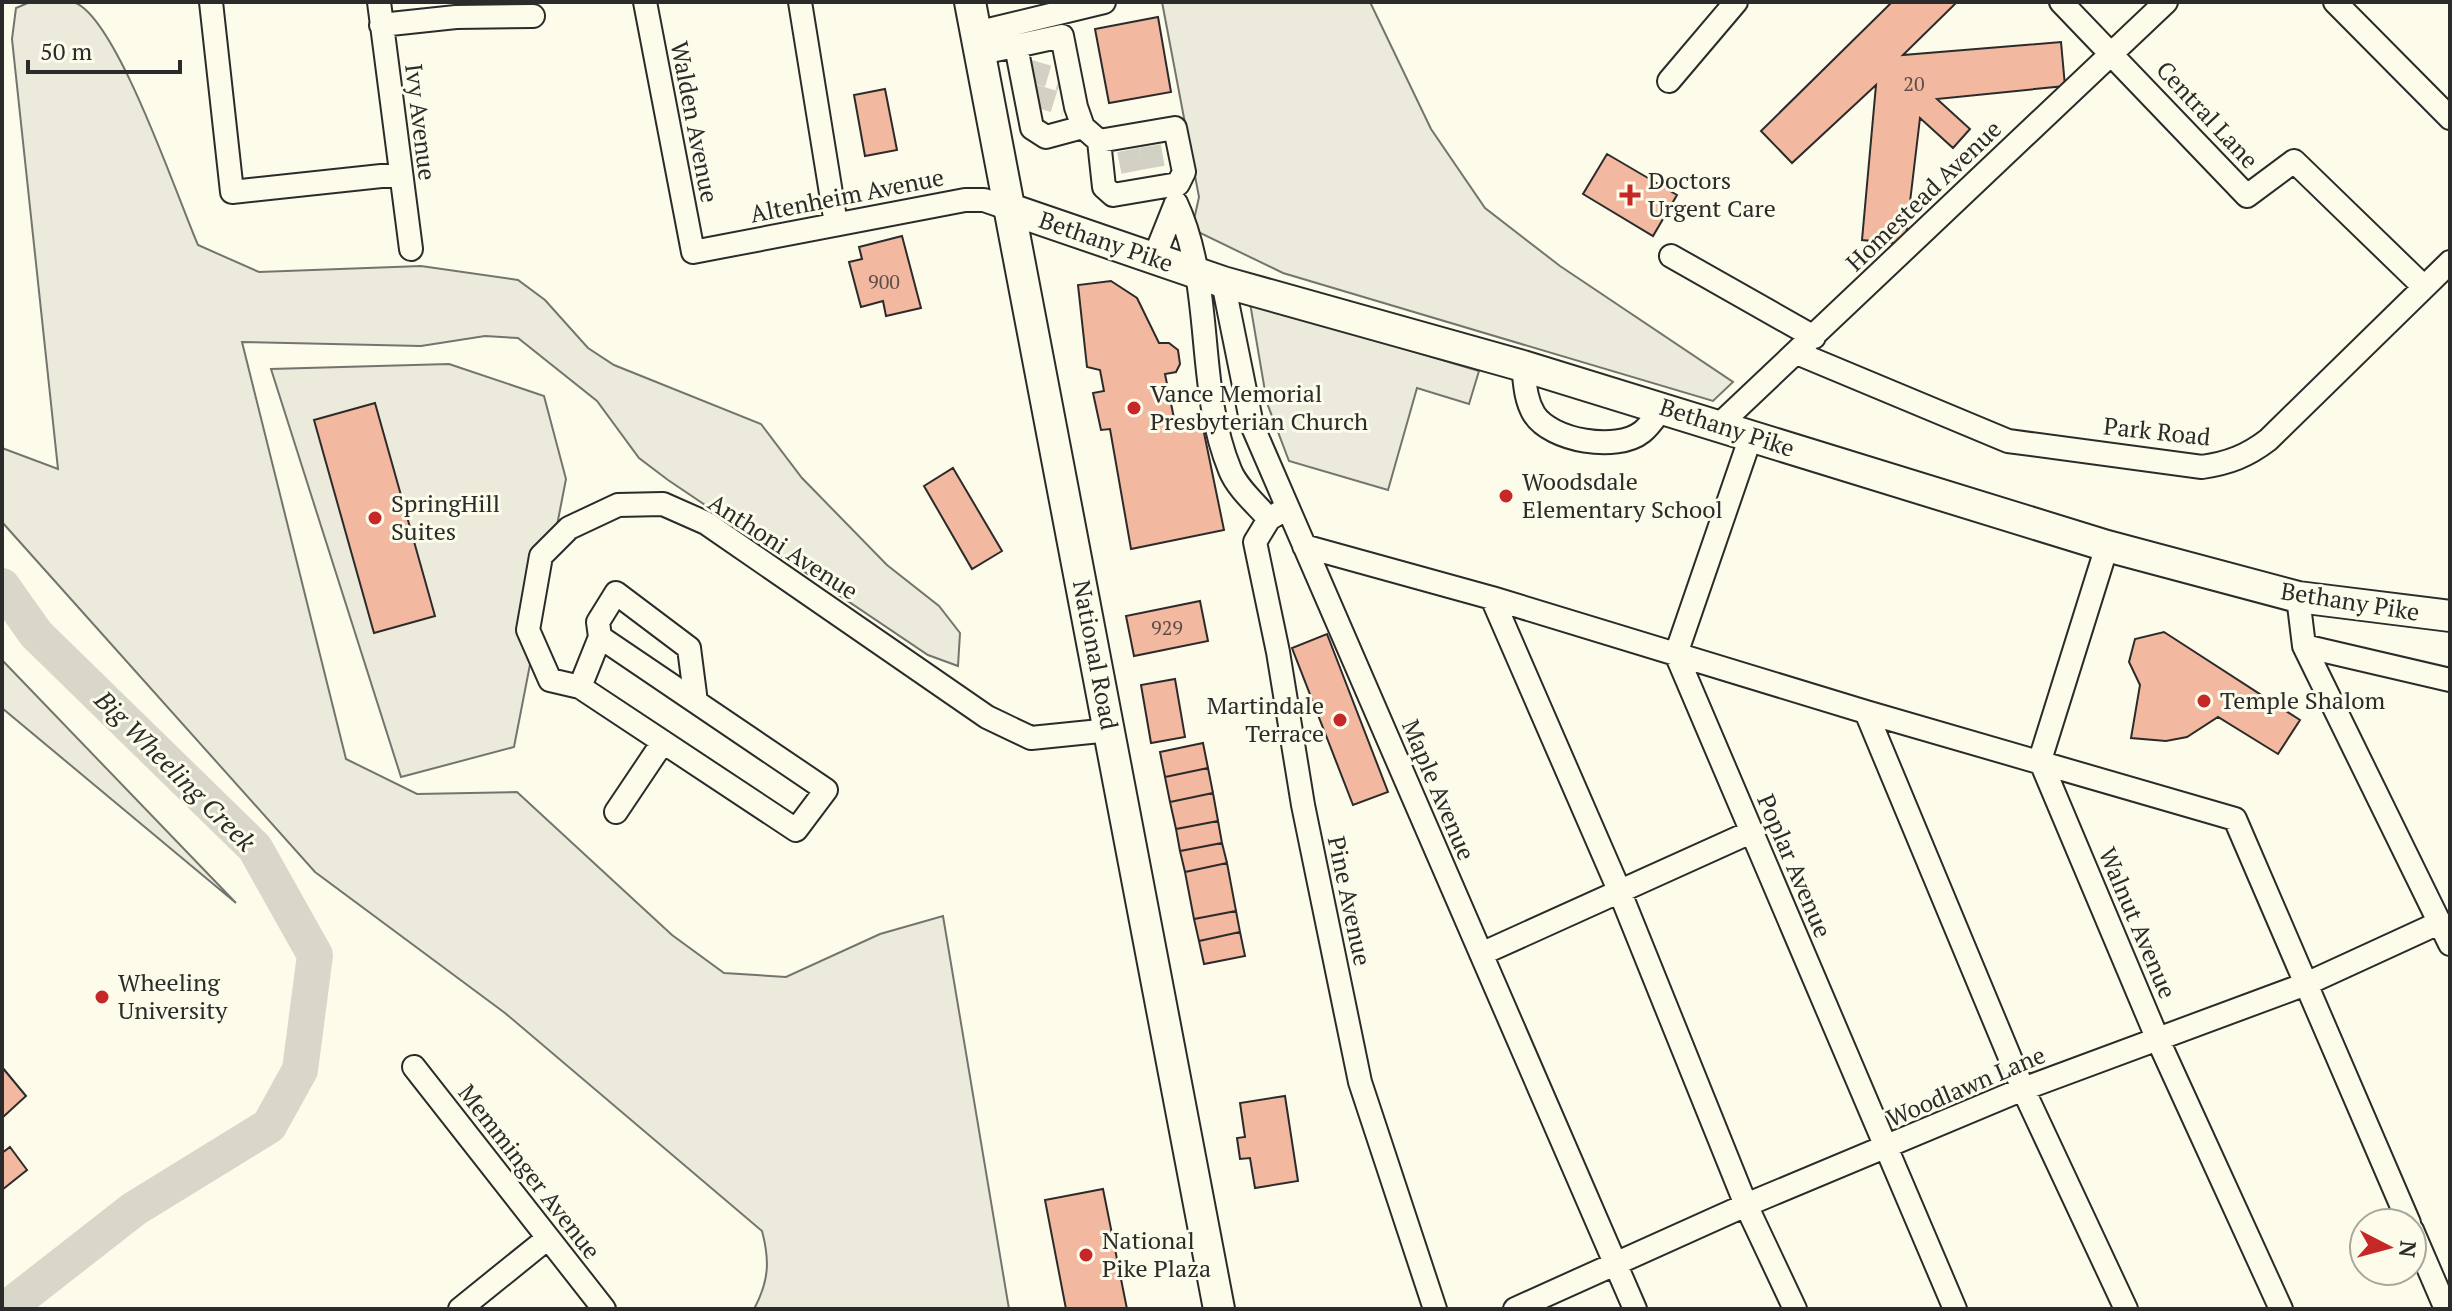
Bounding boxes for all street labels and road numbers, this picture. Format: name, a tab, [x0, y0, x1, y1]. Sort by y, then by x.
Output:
street label: Walden Avenue	[664, 38, 726, 205]
street label: Central Lane	[2150, 54, 2266, 175]
street label: Ivy Avenue	[398, 62, 444, 182]
street label: Homestead Avenue	[1839, 113, 2008, 278]
street label: Altenheim Avenue	[747, 161, 947, 230]
street label: Bethany Pike	[1035, 203, 1178, 279]
street label: Bethany Pike	[1656, 390, 1799, 464]
street label: Park Road	[2102, 409, 2212, 453]
street label: Anthoni Avenue	[703, 486, 865, 607]
street label: Bethany Pike	[2279, 574, 2422, 628]
street label: National Road	[1066, 577, 1126, 733]
street label: Maple Avenue	[1395, 714, 1483, 865]
street label: Poplar Avenue	[1750, 789, 1840, 942]
street label: Pine Avenue	[1321, 833, 1379, 969]
street label: Walnut Avenue	[2092, 842, 2184, 1003]
street label: Woodlawn Lane	[1881, 1038, 2050, 1134]
street label: Memminger Avenue	[451, 1077, 608, 1265]

